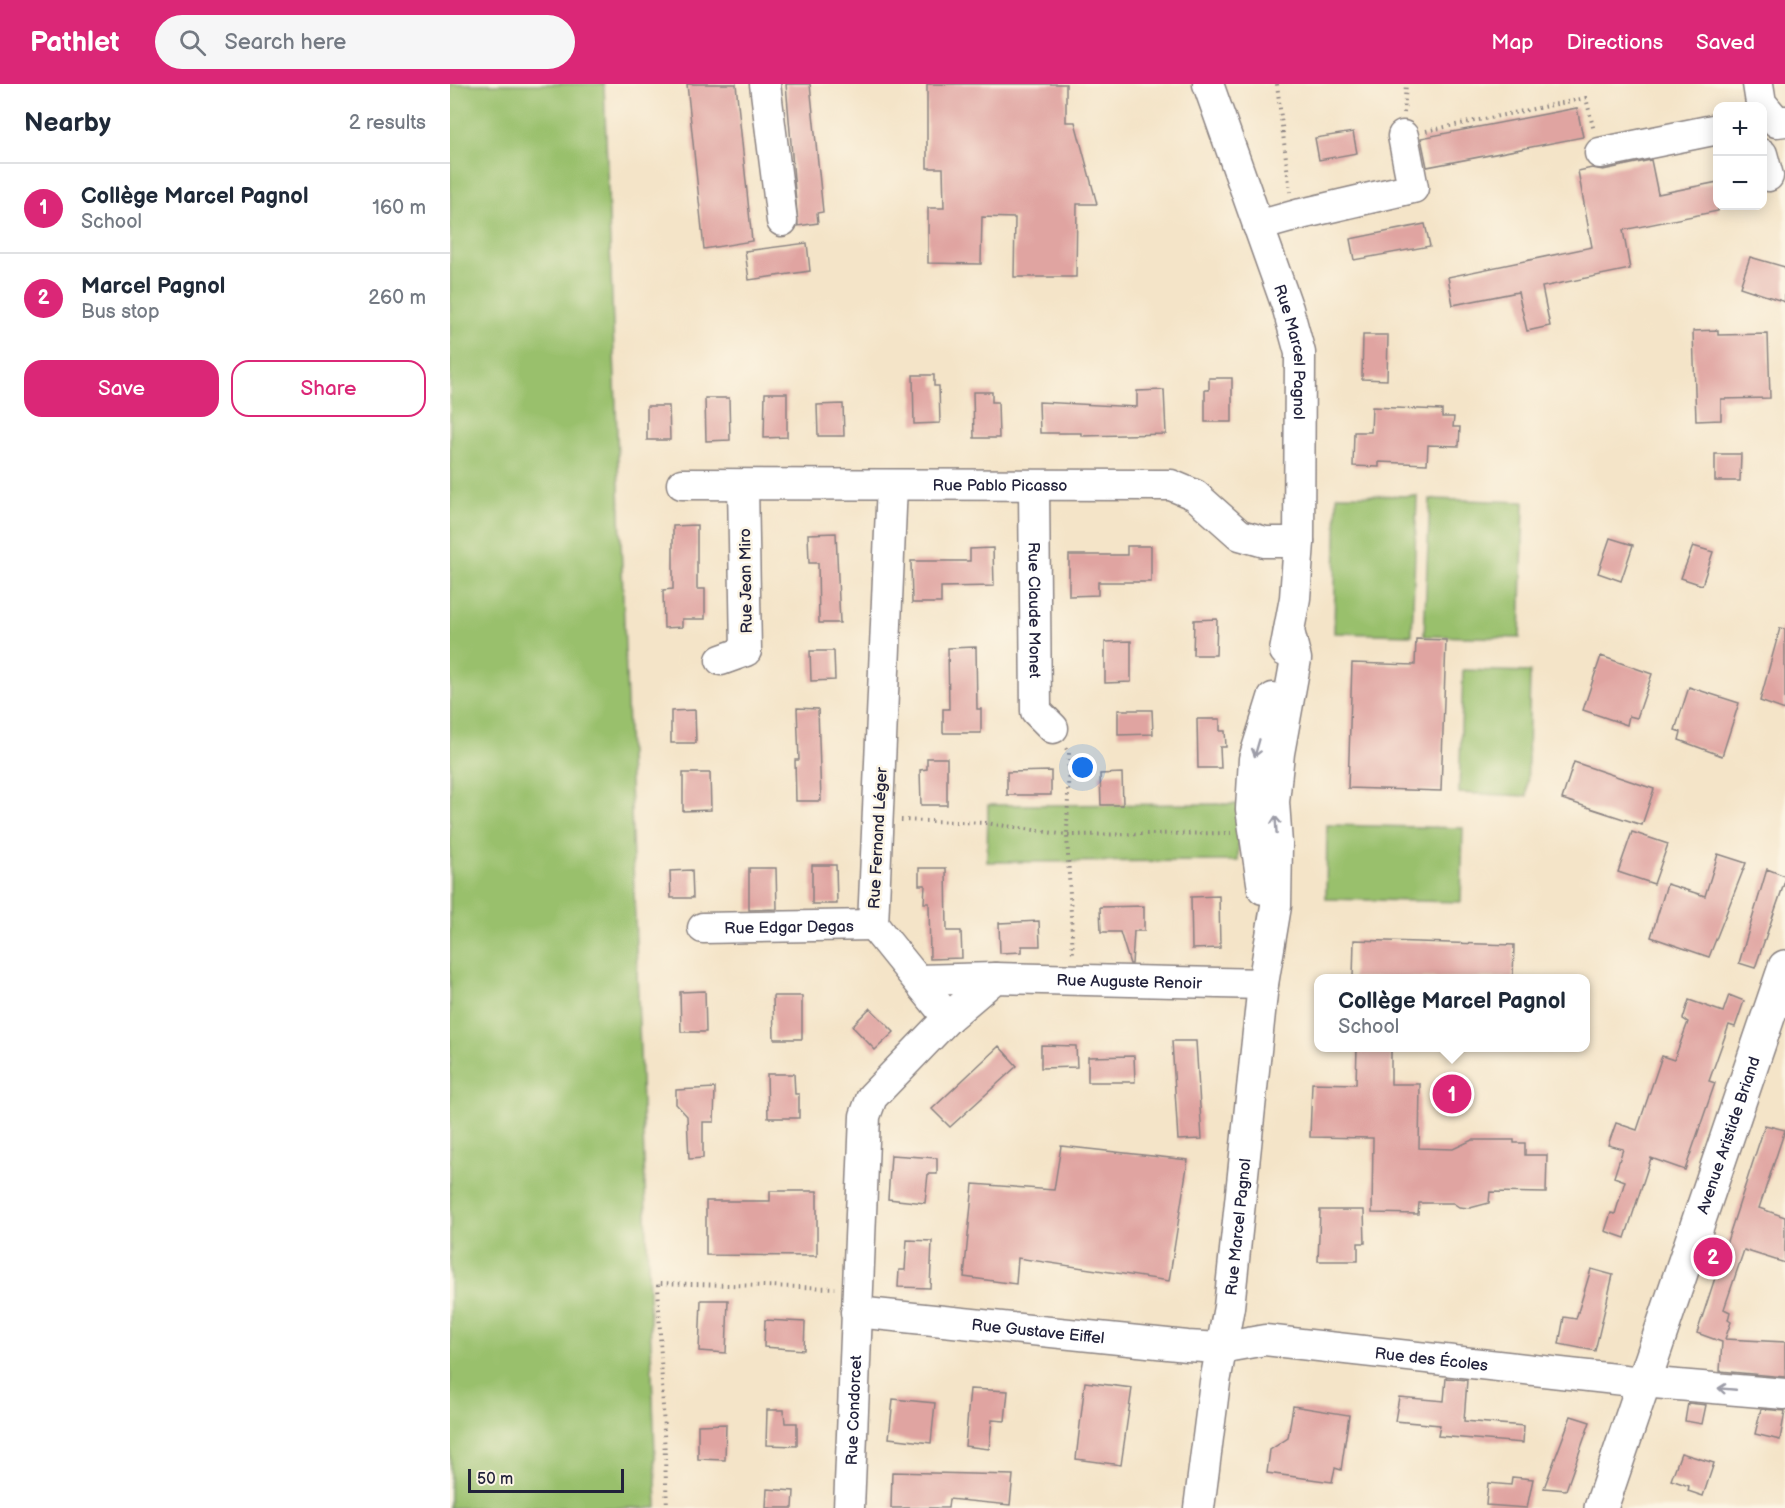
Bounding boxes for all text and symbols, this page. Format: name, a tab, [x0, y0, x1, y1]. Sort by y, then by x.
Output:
search box	[155, 15, 575, 69]
text: Pathlet	[30, 26, 119, 59]
icon: search	[176, 26, 209, 59]
text: Search here	[224, 29, 346, 56]
text: Map	[1491, 30, 1534, 55]
text: Directions	[1567, 30, 1663, 55]
text: Saved	[1696, 30, 1755, 55]
map controls	[1713, 102, 1767, 210]
button: +	[1713, 102, 1767, 156]
text: Nearby	[24, 108, 111, 139]
text: 2 results	[349, 111, 426, 135]
button: −	[1713, 156, 1767, 210]
text: Collège Marcel Pagnol	[81, 183, 308, 210]
text: 1	[39, 196, 48, 220]
text: 160 m	[372, 196, 426, 220]
text: School	[81, 210, 142, 234]
text: Marcel Pagnol	[81, 273, 225, 300]
street label: Rue Marcel Pagnol	[1269, 282, 1308, 420]
text: 2	[38, 286, 49, 310]
text: 260 m	[368, 286, 426, 310]
text: Bus stop	[81, 300, 160, 324]
button: Save	[24, 360, 219, 417]
button: Share	[231, 360, 426, 417]
street label: Rue Pablo Picasso	[933, 477, 1067, 496]
street label: Rue Jean Miro	[736, 528, 757, 634]
street label: Rue Claude Monet	[1023, 542, 1044, 678]
one-way arrow	[1251, 738, 1262, 757]
your location	[1068, 753, 1097, 782]
street label: Rue Fernand Léger	[865, 767, 892, 909]
one-way arrow	[1270, 816, 1281, 836]
street label: Rue Edgar Degas	[724, 917, 854, 939]
street label: Rue Auguste Renoir	[1056, 971, 1202, 994]
popup	[1314, 974, 1590, 1052]
text: Collège Marcel Pagnol	[1338, 988, 1566, 1015]
text: School	[1338, 1015, 1399, 1039]
street label: Avenue Aristide Briand	[1694, 1054, 1765, 1217]
pin: 1	[1432, 1072, 1472, 1116]
street label: Rue Marcel Pagnol	[1222, 1157, 1256, 1296]
pin: 2	[1694, 1234, 1732, 1280]
street label: Rue Gustave Eiffel	[971, 1316, 1105, 1348]
street label: Rue des Écoles	[1374, 1344, 1489, 1376]
street label: Rue Condorcet	[843, 1355, 866, 1466]
one-way arrow	[1717, 1383, 1737, 1394]
scale bar	[468, 1466, 624, 1494]
text: 50 m	[477, 1470, 513, 1489]

